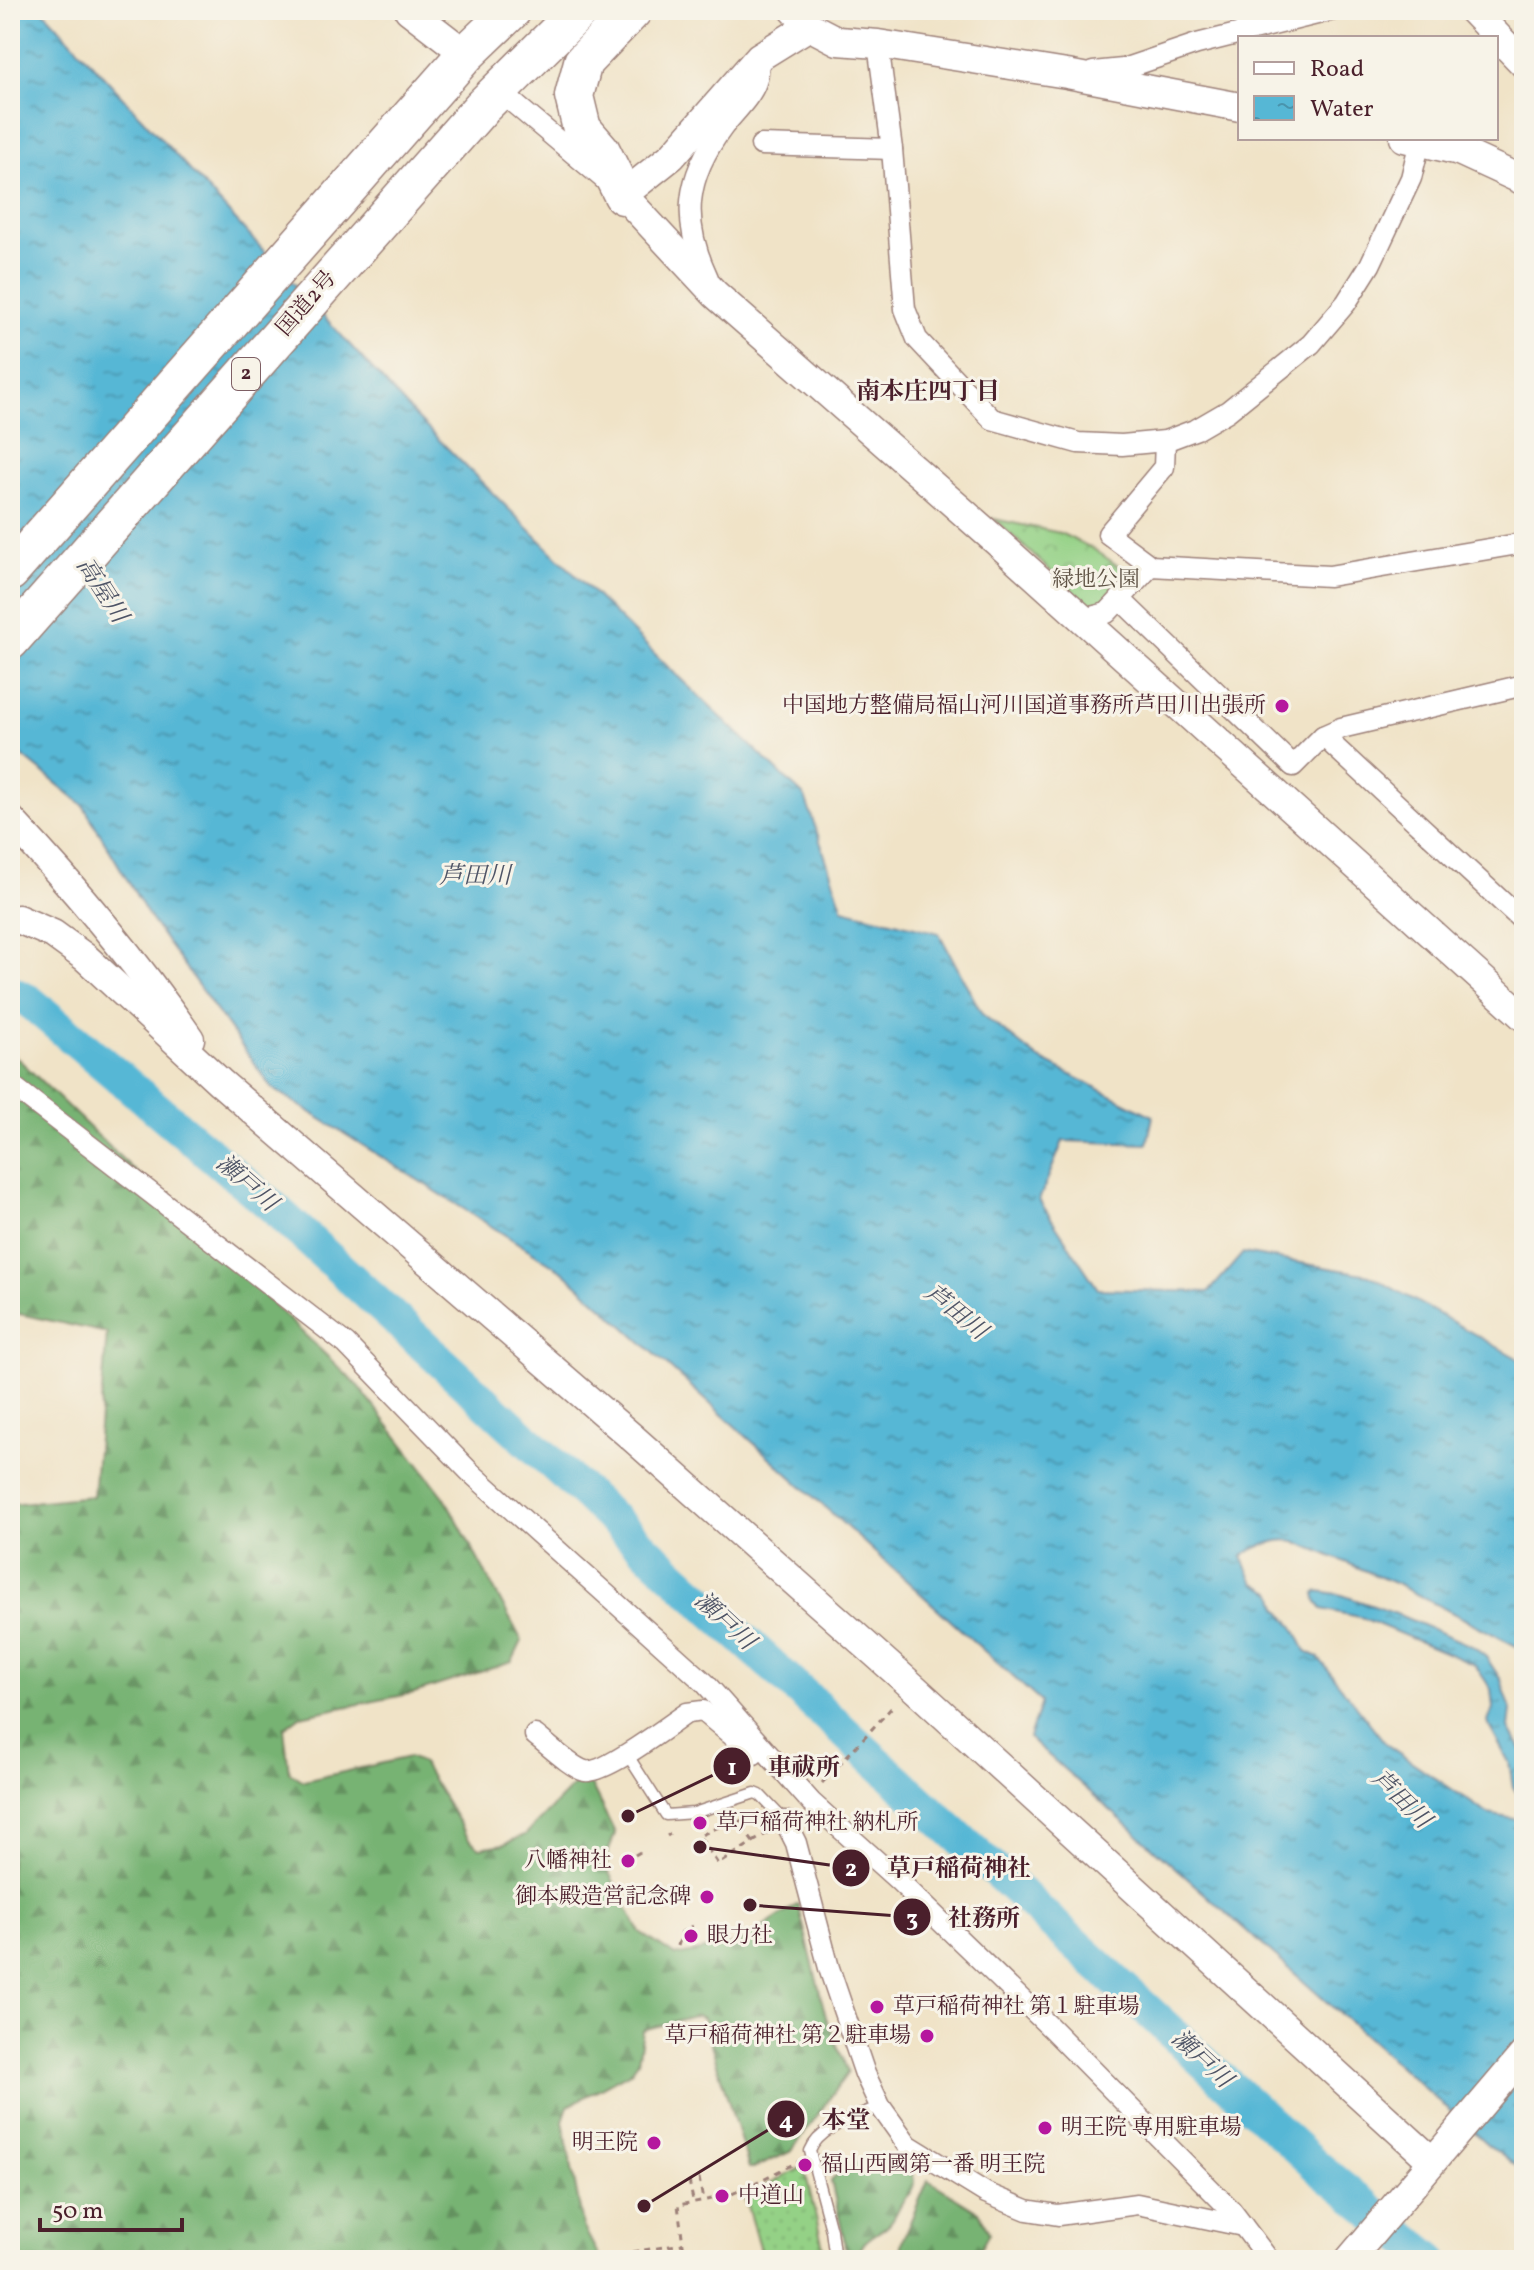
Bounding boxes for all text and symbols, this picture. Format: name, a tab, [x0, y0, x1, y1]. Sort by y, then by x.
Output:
legend	[1238, 36, 1498, 140]
text: Road	[1310, 53, 1364, 87]
text: Water	[1310, 93, 1374, 127]
street label: 国道2号	[270, 264, 344, 344]
road number: 2	[232, 358, 260, 390]
district label: 南本庄四丁目	[856, 376, 1000, 410]
water label: 高屋川	[67, 552, 136, 633]
park label: 緑地公園	[1052, 565, 1140, 596]
place label: 中国地方整備局福山河川国道事務所芦田川出張所	[782, 691, 1266, 722]
marker: 中国地方整備局福山河川国道事務所芦田川出張所	[1273, 697, 1291, 715]
water label: 芦田川	[439, 860, 514, 894]
water label: 瀬戸川	[208, 1148, 287, 1222]
water label: 芦田川	[916, 1277, 996, 1351]
water label: 瀬戸川	[686, 1585, 764, 1661]
callout: 車祓所	[712, 1742, 856, 1790]
text: 1	[727, 1752, 737, 1786]
text: 車祓所	[768, 1752, 840, 1786]
water label: 芦田川	[1362, 1763, 1440, 1839]
place label: 草戸稲荷神社 納札所	[716, 1808, 918, 1839]
marker: 草戸稲荷神社 納札所	[691, 1814, 709, 1832]
callout: 草戸稲荷神社	[831, 1844, 1047, 1892]
place label: 八幡神社	[524, 1846, 612, 1877]
marker: 八幡神社	[619, 1852, 637, 1870]
text: 2	[845, 1853, 857, 1887]
text: 草戸稲荷神社	[887, 1853, 1031, 1887]
place label: 御本殿造営記念碑	[515, 1882, 691, 1913]
marker: 御本殿造営記念碑	[698, 1888, 716, 1906]
callout: 社務所	[892, 1893, 1036, 1941]
text: 3	[906, 1903, 918, 1937]
text: 社務所	[948, 1903, 1020, 1937]
place label: 眼力社	[707, 1921, 773, 1952]
marker: 眼力社	[682, 1927, 700, 1945]
place label: 草戸稲荷神社 第１駐車場	[893, 1992, 1139, 2023]
marker: 草戸稲荷神社 第１駐車場	[868, 1998, 886, 2016]
place label: 草戸稲荷神社 第２駐車場	[665, 2021, 911, 2052]
water label: 瀬戸川	[1163, 2023, 1241, 2099]
marker: 草戸稲荷神社 第２駐車場	[918, 2027, 936, 2045]
callout: 本堂	[766, 2095, 886, 2143]
text: 4	[779, 2105, 793, 2139]
text: 本堂	[822, 2105, 870, 2139]
place label: 明王院 専用駐車場	[1061, 2113, 1241, 2144]
marker: 明王院 専用駐車場	[1036, 2119, 1054, 2137]
place label: 明王院	[572, 2128, 638, 2159]
marker: 明王院	[645, 2134, 663, 2152]
place label: 福山西國第一番 明王院	[821, 2150, 1045, 2181]
marker: 福山西國第一番 明王院	[796, 2156, 814, 2174]
place label: 中道山	[738, 2181, 804, 2212]
scale bar	[40, 2182, 182, 2232]
marker: 中道山	[713, 2187, 731, 2205]
text: 50 m	[52, 2195, 104, 2229]

